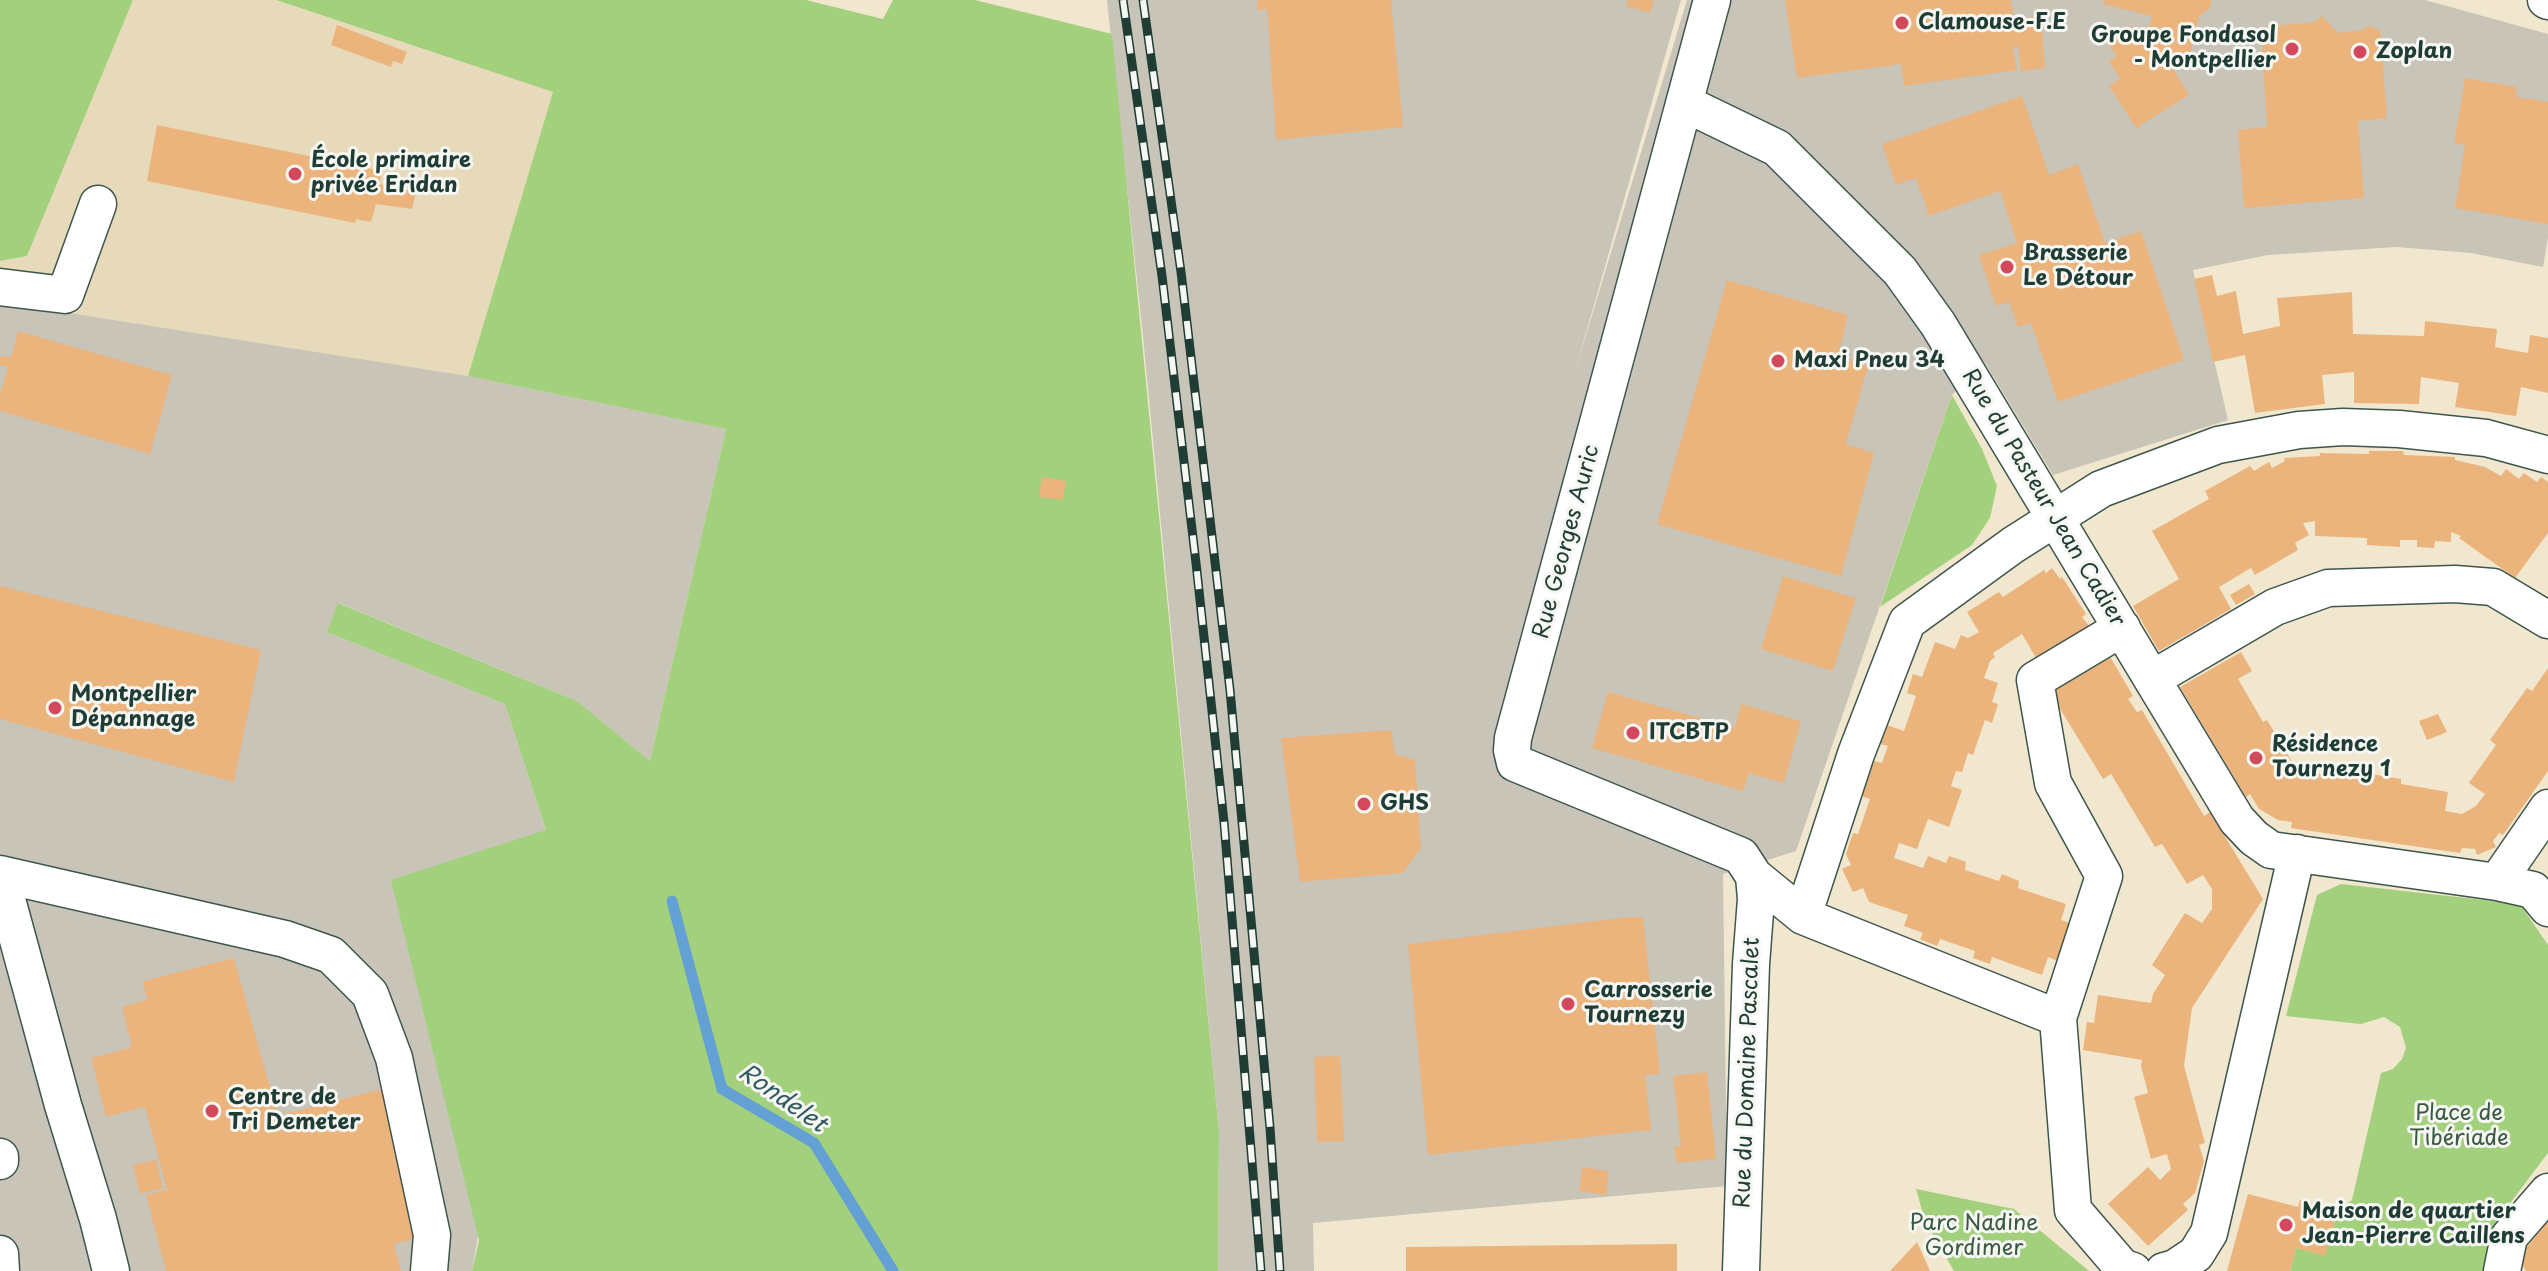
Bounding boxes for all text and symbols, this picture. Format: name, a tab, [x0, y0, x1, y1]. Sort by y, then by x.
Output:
place label: Clamouse-F.E	[1918, 10, 2066, 36]
marker: Clamouse-F.E	[1893, 14, 1911, 32]
place label: Groupe Fondasol - Montpellier	[2091, 23, 2276, 74]
place label: Zoplan	[2376, 39, 2452, 65]
marker: Groupe Fondasol - Montpellier	[2283, 40, 2301, 58]
marker: Zoplan	[2351, 43, 2369, 61]
place label: École primaire privée Eridan	[311, 148, 471, 200]
marker: École primaire privée Eridan	[286, 165, 304, 183]
place label: Brasserie Le Détour	[2023, 241, 2133, 292]
marker: Brasserie Le Détour	[1998, 258, 2016, 276]
place label: Maxi Pneu 34	[1794, 348, 1945, 374]
marker: Maxi Pneu 34	[1769, 352, 1787, 370]
street label: Rue du Pasteur Jean Cadier	[1956, 365, 2130, 631]
street label: Rue Georges Auric	[1528, 442, 1606, 642]
place label: Montpellier Dépannage	[71, 682, 196, 734]
marker: Montpellier Dépannage	[46, 699, 64, 717]
place label: ITCBTP	[1649, 720, 1729, 746]
marker: ITCBTP	[1624, 724, 1642, 742]
place label: Résidence Tournezy 1	[2272, 732, 2390, 784]
marker: Résidence Tournezy 1	[2247, 749, 2265, 767]
place label: GHS	[1380, 791, 1429, 817]
marker: GHS	[1355, 795, 1373, 813]
street label: Rue du Domaine Pascalet	[1730, 937, 1766, 1209]
place label: Carrosserie Tournezy	[1584, 978, 1713, 1030]
marker: Carrosserie Tournezy	[1559, 995, 1577, 1013]
water label: Rondelet	[733, 1058, 831, 1140]
place label: Centre de Tri Demeter	[228, 1085, 361, 1136]
park label: Place de Tibériade	[2409, 1101, 2509, 1152]
marker: Centre de Tri Demeter	[203, 1102, 221, 1120]
place label: Maison de quartier Jean-Pierre Caillens	[2302, 1199, 2525, 1250]
park label: Parc Nadine Gordimer	[1909, 1211, 2039, 1262]
marker: Maison de quartier Jean-Pierre Caillens	[2277, 1216, 2295, 1234]

